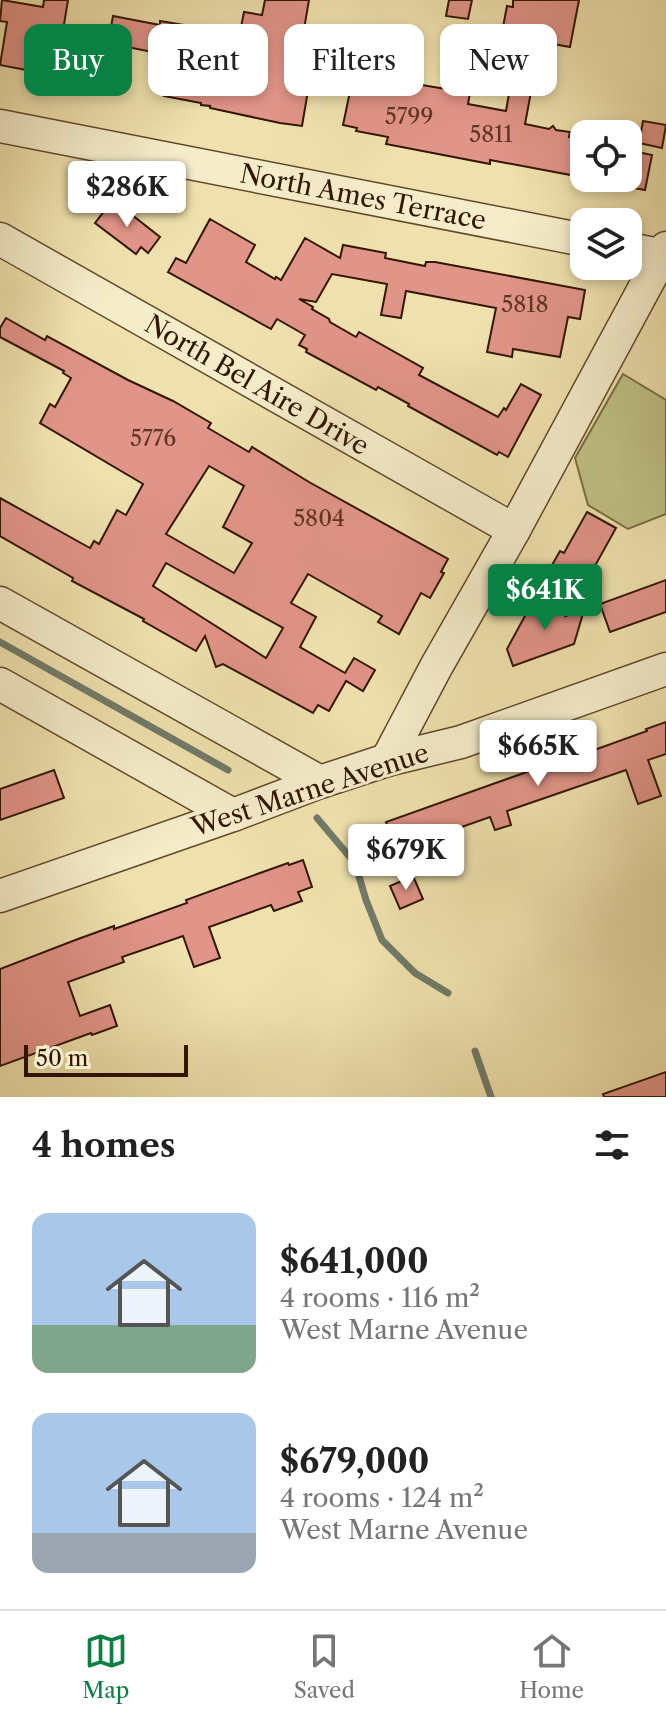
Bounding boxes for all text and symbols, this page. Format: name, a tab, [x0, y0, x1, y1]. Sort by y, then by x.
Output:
chip: Buy	[24, 24, 132, 96]
chip: Rent	[148, 24, 268, 96]
chip: Filters	[284, 24, 424, 96]
chip: New	[440, 24, 557, 96]
house number: 5799	[385, 103, 433, 130]
map controls	[570, 120, 642, 280]
button: locate	[570, 120, 642, 192]
house number: 5811	[469, 121, 513, 148]
street label: North Ames Terrace	[237, 157, 489, 237]
pin: $286K	[71, 161, 183, 229]
text: $286K	[86, 171, 168, 203]
button: layers	[570, 208, 642, 280]
house number: 5818	[501, 291, 549, 318]
street label: North Bel Aire Drive	[139, 308, 375, 462]
house number: 5776	[130, 425, 176, 452]
house number: 5804	[293, 505, 345, 532]
pin: $641K	[489, 564, 601, 632]
text: $641K	[506, 574, 584, 606]
pin: $665K	[482, 720, 594, 788]
text: $665K	[498, 730, 578, 762]
street label: West Marne Avenue	[186, 736, 433, 844]
pin: $679K	[350, 824, 462, 892]
text: $679K	[366, 834, 446, 866]
scale bar	[24, 1041, 188, 1077]
text: 50 m	[36, 1045, 88, 1072]
icon: filters	[590, 1123, 634, 1167]
text: 4 homes	[32, 1124, 176, 1166]
text: $641,000	[280, 1240, 429, 1282]
icon: home	[96, 1245, 192, 1341]
text: 4 rooms · 116 m²	[280, 1282, 480, 1314]
text: West Marne Avenue	[280, 1314, 528, 1346]
text: $679,000	[280, 1440, 429, 1482]
icon: home	[96, 1445, 192, 1541]
text: 4 rooms · 124 m²	[280, 1482, 484, 1514]
text: West Marne Avenue	[280, 1514, 528, 1546]
tab: Map	[82, 1629, 129, 1704]
tab: Saved	[294, 1629, 355, 1704]
tab: Home	[519, 1629, 584, 1704]

